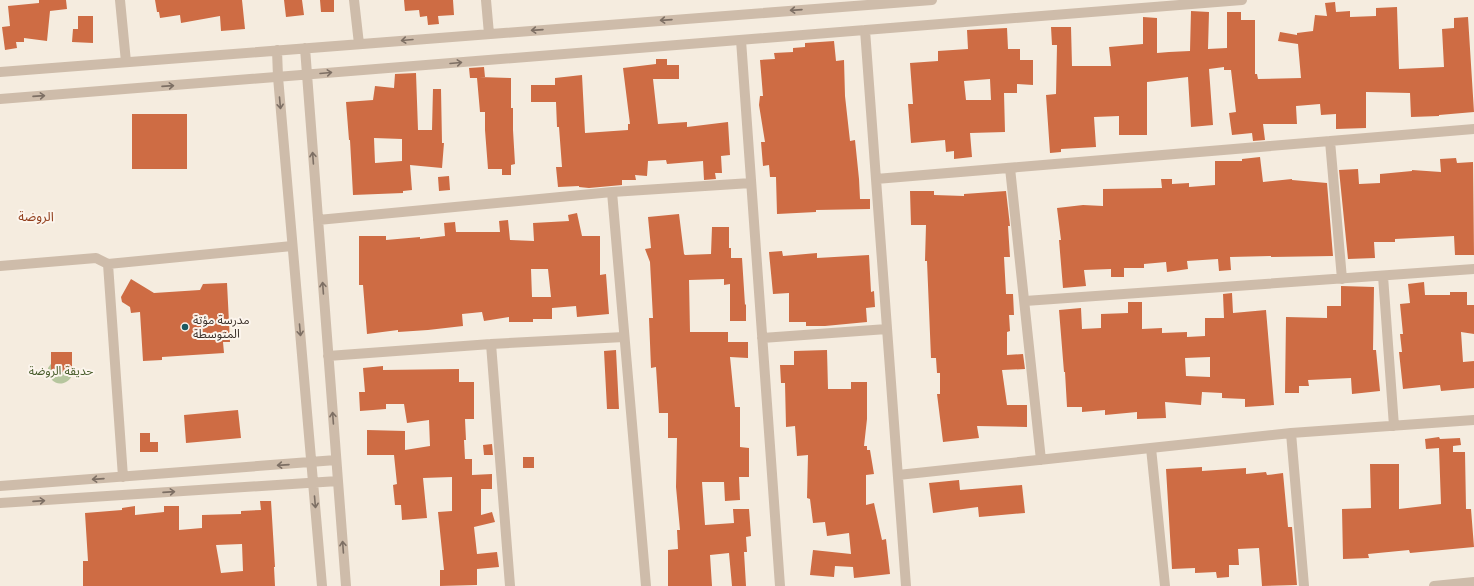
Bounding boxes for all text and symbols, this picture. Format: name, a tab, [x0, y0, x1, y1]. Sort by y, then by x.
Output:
one-way arrow	[790, 7, 803, 14]
one-way arrow	[660, 17, 673, 24]
one-way arrow	[531, 27, 544, 34]
one-way arrow	[401, 37, 414, 44]
one-way arrow	[449, 60, 462, 67]
one-way arrow	[319, 70, 332, 77]
one-way arrow	[162, 82, 175, 89]
one-way arrow	[32, 92, 45, 99]
one-way arrow	[276, 96, 284, 109]
one-way arrow	[309, 152, 316, 165]
district label: الروضة	[18, 209, 54, 225]
one-way arrow	[319, 282, 326, 295]
place label: مدرسة مؤتة المتوسطة	[193, 313, 249, 341]
marker: مدرسة مؤتة المتوسطة	[180, 322, 190, 332]
one-way arrow	[296, 323, 303, 336]
park label: حديقة الروضة	[29, 364, 93, 378]
one-way arrow	[329, 411, 336, 424]
one-way arrow	[277, 461, 290, 468]
one-way arrow	[92, 475, 105, 482]
one-way arrow	[162, 489, 175, 496]
one-way arrow	[311, 495, 318, 508]
one-way arrow	[32, 497, 45, 504]
one-way arrow	[339, 541, 347, 554]

